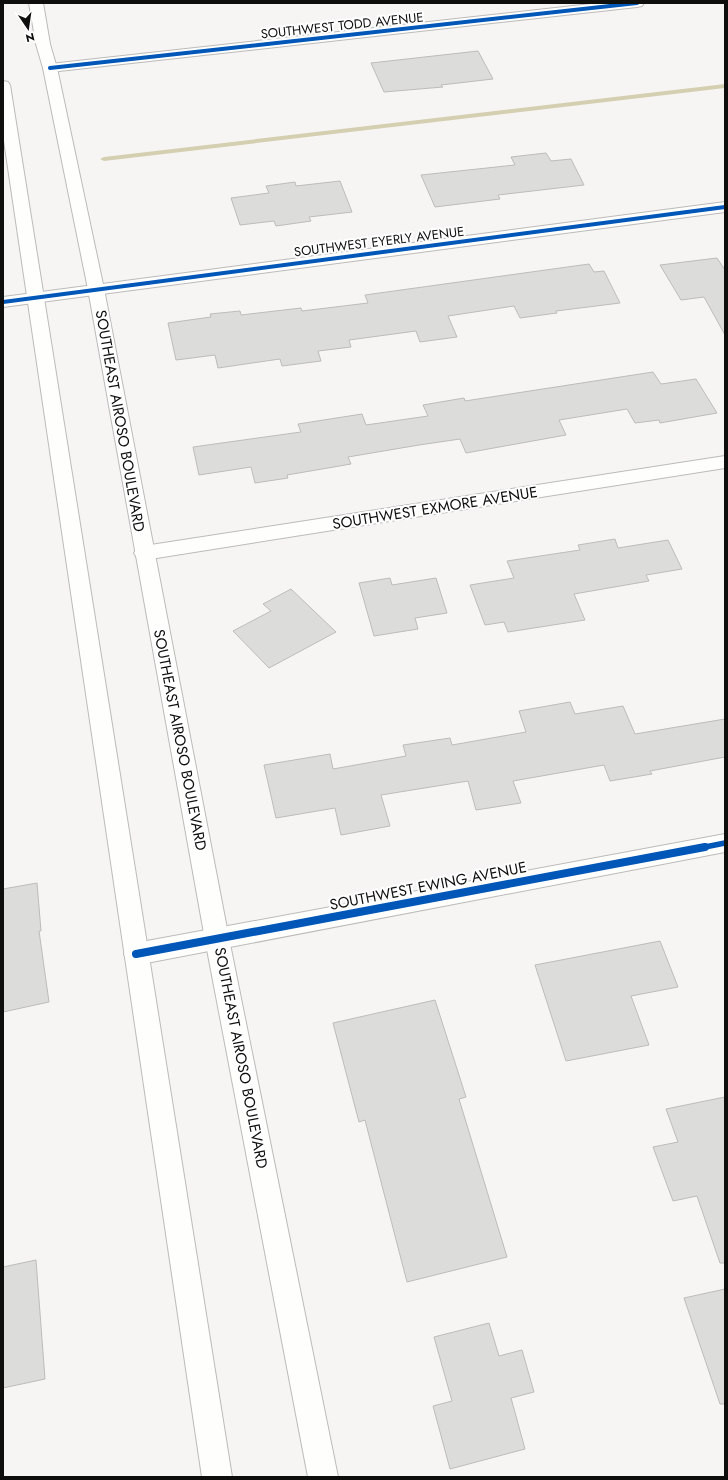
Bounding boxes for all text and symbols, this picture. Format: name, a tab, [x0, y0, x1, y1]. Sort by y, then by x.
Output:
street label: SOUTHWEST TODD AVENUE	[260, 7, 424, 43]
north arrow	[8, 8, 48, 48]
text: N	[24, 29, 36, 47]
street label: SOUTHWEST EYERLY AVENUE	[293, 222, 465, 261]
street label: SOUTHEAST AIROSO BOULEVARD	[90, 308, 150, 534]
street label: SOUTHWEST EXMORE AVENUE	[331, 481, 539, 535]
street label: SOUTHEAST AIROSO BOULEVARD	[148, 628, 212, 852]
street label: SOUTHWEST EWING AVENUE	[328, 856, 528, 916]
street label: SOUTHEAST AIROSO BOULEVARD	[209, 946, 273, 1170]

